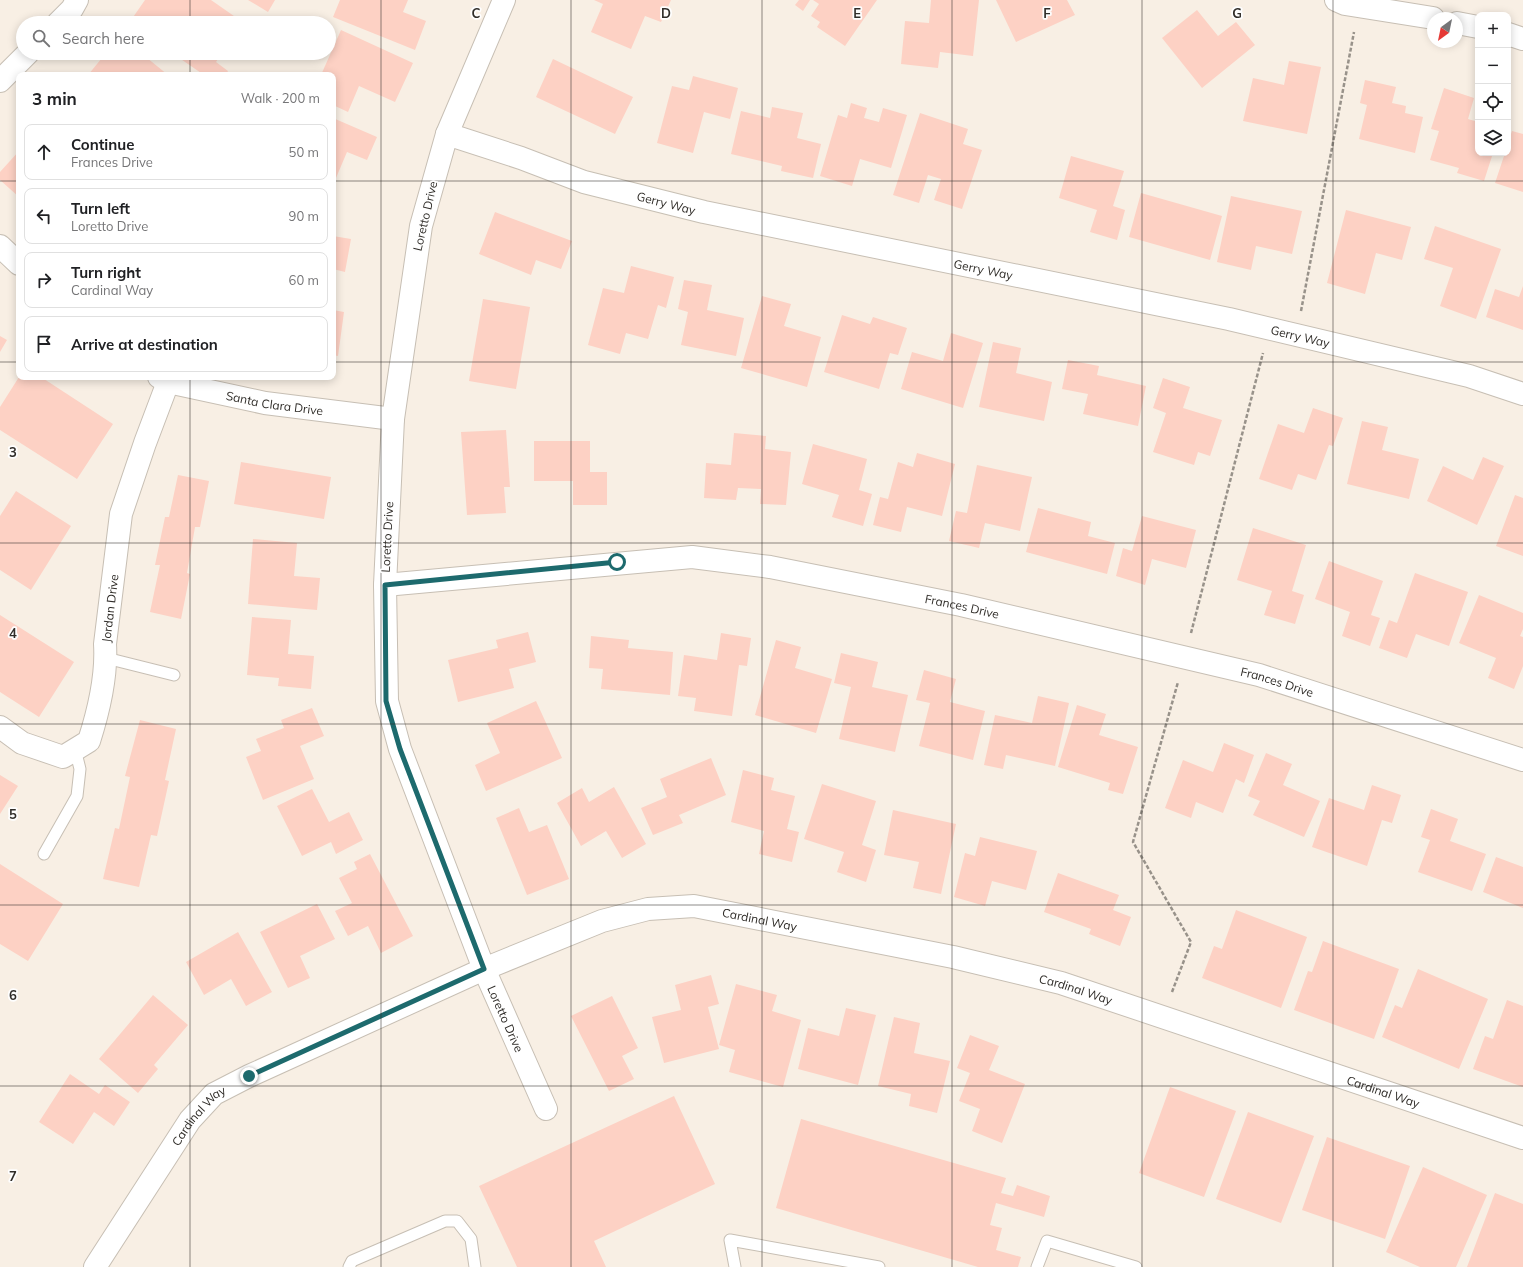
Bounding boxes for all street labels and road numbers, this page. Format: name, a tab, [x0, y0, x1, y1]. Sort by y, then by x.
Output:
street label: Loretto Drive	[410, 180, 440, 252]
street label: Gerry Way	[635, 188, 698, 217]
street label: Gerry Way	[952, 256, 1015, 282]
street label: Gerry Way	[1269, 322, 1332, 350]
street label: Santa Clara Drive	[225, 387, 324, 418]
street label: Loretto Drive	[378, 501, 396, 573]
street label: Jordan Drive	[98, 573, 121, 643]
street label: Frances Drive	[924, 591, 1001, 621]
street label: Frances Drive	[1239, 663, 1316, 700]
street label: Cardinal Way	[721, 904, 799, 934]
street label: Cardinal Way	[1038, 971, 1115, 1007]
street label: Loretto Drive	[485, 983, 527, 1054]
street label: Cardinal Way	[1345, 1072, 1422, 1111]
street label: Cardinal Way	[168, 1082, 228, 1148]

